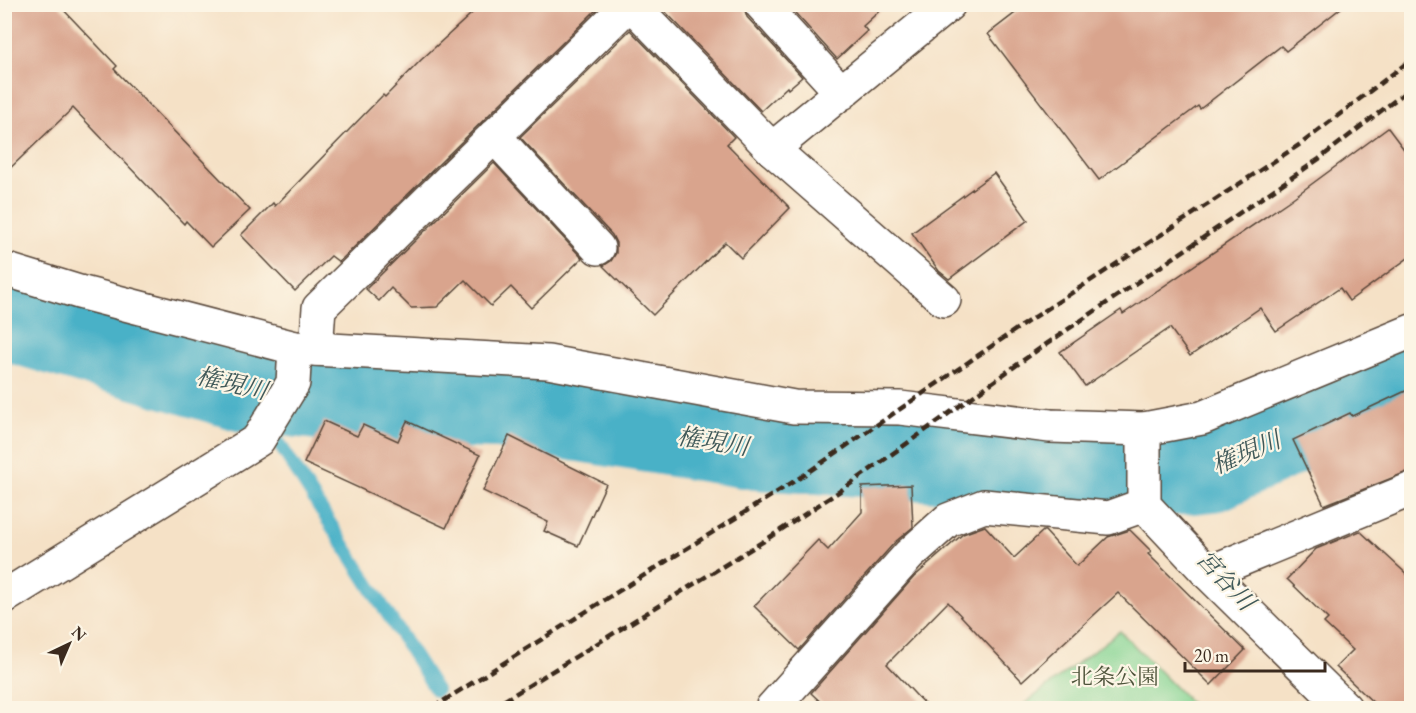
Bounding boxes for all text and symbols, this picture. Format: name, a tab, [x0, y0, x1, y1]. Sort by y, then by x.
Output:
water label: 権現川	[193, 360, 273, 407]
water label: 権現川	[675, 420, 754, 462]
water label: 権現川	[1207, 422, 1288, 480]
water label: 宮谷川	[1190, 543, 1264, 619]
north arrow	[39, 614, 99, 674]
text: N	[67, 622, 91, 646]
scale bar	[1185, 635, 1324, 673]
text: 20 m	[1194, 644, 1229, 667]
park label: 北条公園	[1071, 662, 1159, 691]

